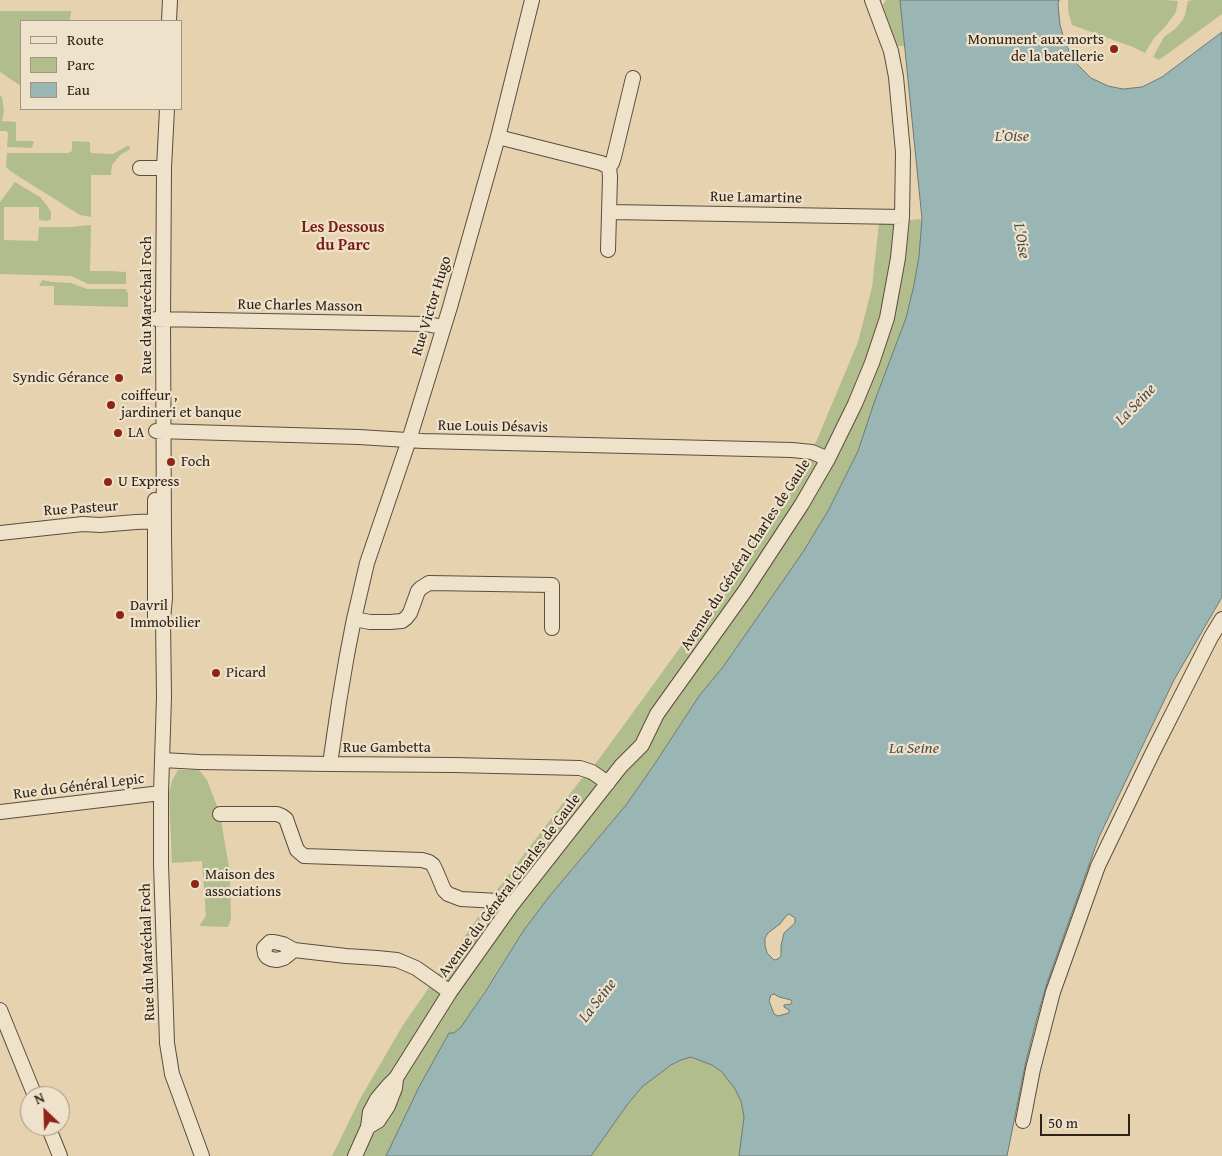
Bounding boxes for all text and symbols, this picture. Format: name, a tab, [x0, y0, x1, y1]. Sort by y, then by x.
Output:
legend	[20, 20, 182, 110]
text: Route	[67, 29, 104, 50]
place label: Monument aux morts de la batellerie	[968, 31, 1104, 66]
marker: Monument aux morts de la batellerie	[1108, 43, 1120, 55]
text: Parc	[67, 54, 95, 75]
text: Eau	[67, 79, 90, 100]
water label: L’Oise	[995, 127, 1029, 147]
street label: Rue Lamartine	[710, 188, 802, 208]
district label: Les Dessous du Parc	[301, 218, 385, 256]
water label: L'Oise	[1008, 222, 1034, 260]
street label: Rue du Maréchal Foch	[138, 236, 156, 374]
street label: Rue Victor Hugo	[408, 254, 456, 358]
street label: Rue Charles Masson	[237, 296, 363, 316]
place label: Syndic Gérance	[12, 369, 109, 387]
marker: Syndic Gérance	[113, 372, 125, 384]
water label: La Seine	[1112, 380, 1160, 430]
place label: coiffeur , jardineri et banque	[121, 387, 241, 422]
marker: coiffeur , jardineri et banque	[105, 399, 117, 411]
street label: Rue Louis Désavis	[438, 417, 548, 437]
place label: LA	[128, 424, 144, 442]
marker: LA	[112, 427, 124, 439]
place label: Foch	[181, 453, 210, 471]
marker: Foch	[165, 456, 177, 468]
street label: Avenue du Général Charles de Gaule	[677, 456, 815, 654]
place label: U Express	[118, 473, 179, 491]
marker: U Express	[102, 476, 114, 488]
street label: Rue Pasteur	[43, 497, 119, 521]
place label: Davril Immobilier	[130, 597, 200, 632]
marker: Davril Immobilier	[114, 609, 126, 621]
place label: Picard	[226, 664, 266, 682]
marker: Picard	[210, 667, 222, 679]
street label: Rue Gambetta	[343, 739, 431, 757]
water label: La Seine	[889, 739, 939, 759]
street label: Rue du Général Lepic	[12, 770, 146, 804]
street label: Avenue du Général Charles de Gaule	[435, 791, 585, 981]
place label: Maison des associations	[205, 866, 281, 901]
marker: Maison des associations	[189, 878, 201, 890]
street label: Rue du Maréchal Foch	[137, 883, 159, 1021]
water label: La Seine	[575, 975, 621, 1027]
north arrow	[20, 1086, 70, 1136]
text: N	[31, 1087, 48, 1109]
scale bar	[1042, 1104, 1132, 1136]
text: 50 m	[1048, 1112, 1078, 1133]

